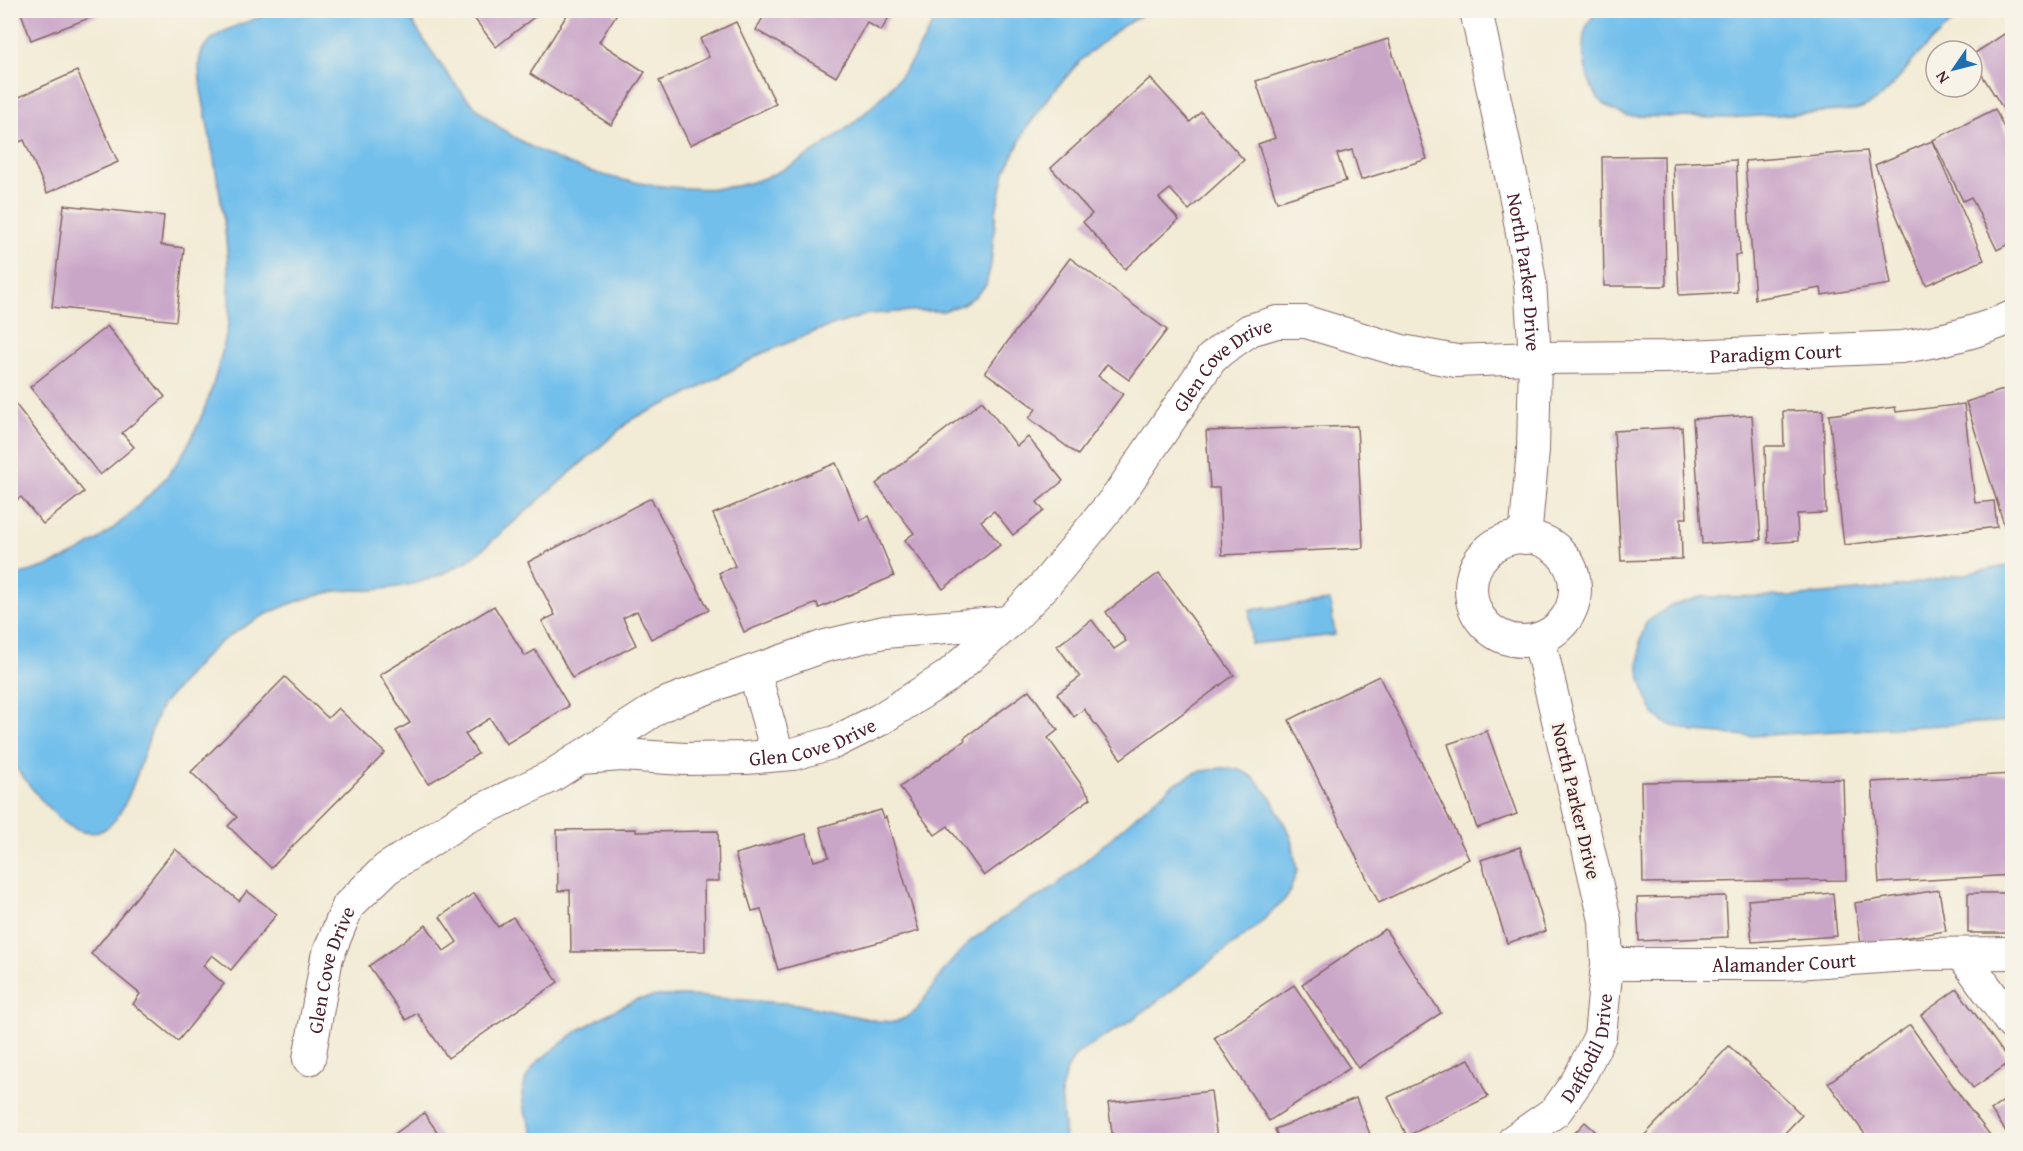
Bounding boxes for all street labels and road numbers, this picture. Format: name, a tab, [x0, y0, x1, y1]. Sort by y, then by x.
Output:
street label: North Parker Drive	[1501, 190, 1549, 352]
street label: Glen Cove Drive	[1165, 310, 1275, 417]
street label: Paradigm Court	[1709, 335, 1842, 370]
street label: Glen Cove Drive	[748, 710, 880, 772]
street label: North Parker Drive	[1545, 720, 1609, 882]
street label: Glen Cove Drive	[299, 901, 361, 1036]
street label: Alamander Court	[1712, 944, 1857, 979]
street label: Daffodil Drive	[1552, 992, 1619, 1108]

